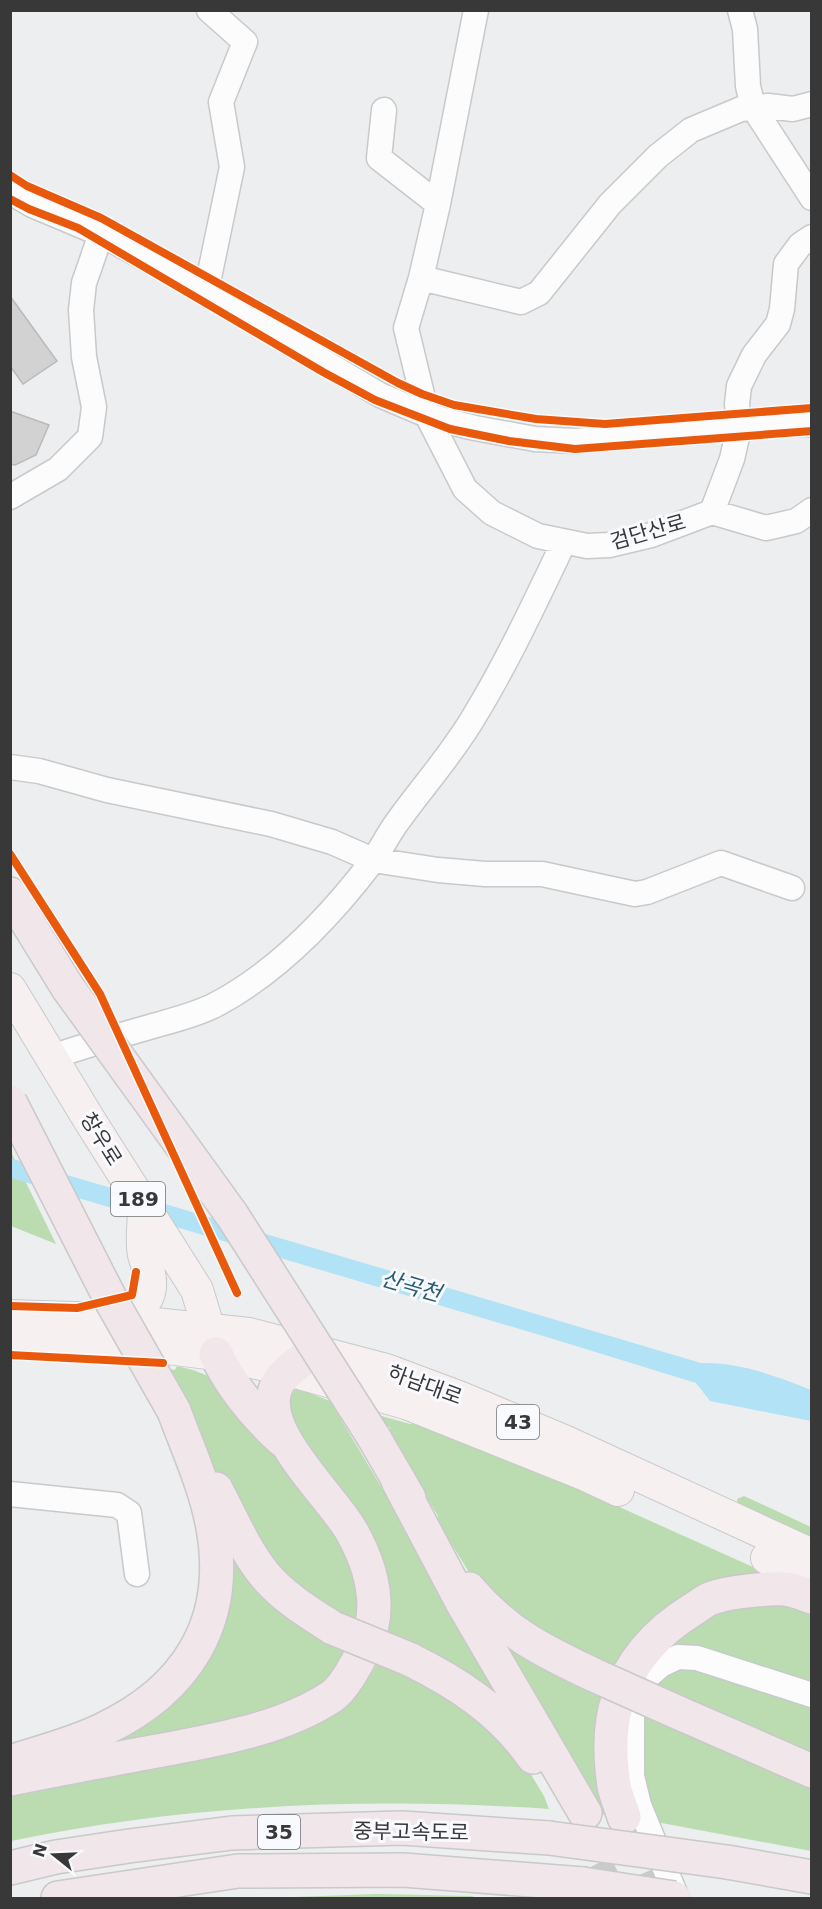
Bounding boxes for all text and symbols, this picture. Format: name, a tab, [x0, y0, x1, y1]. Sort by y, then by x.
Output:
street label: 검단산로	[608, 510, 688, 554]
street label: 창우로	[75, 1108, 127, 1170]
road number: 189	[111, 1182, 165, 1216]
water label: 산곡천	[378, 1266, 446, 1307]
street label: 하남대로	[385, 1361, 465, 1409]
road number: 43	[497, 1405, 539, 1439]
road number: 35	[258, 1815, 300, 1849]
street label: 중부고속도로	[353, 1819, 469, 1845]
north arrow	[24, 1825, 84, 1885]
text: N	[29, 1841, 51, 1860]

